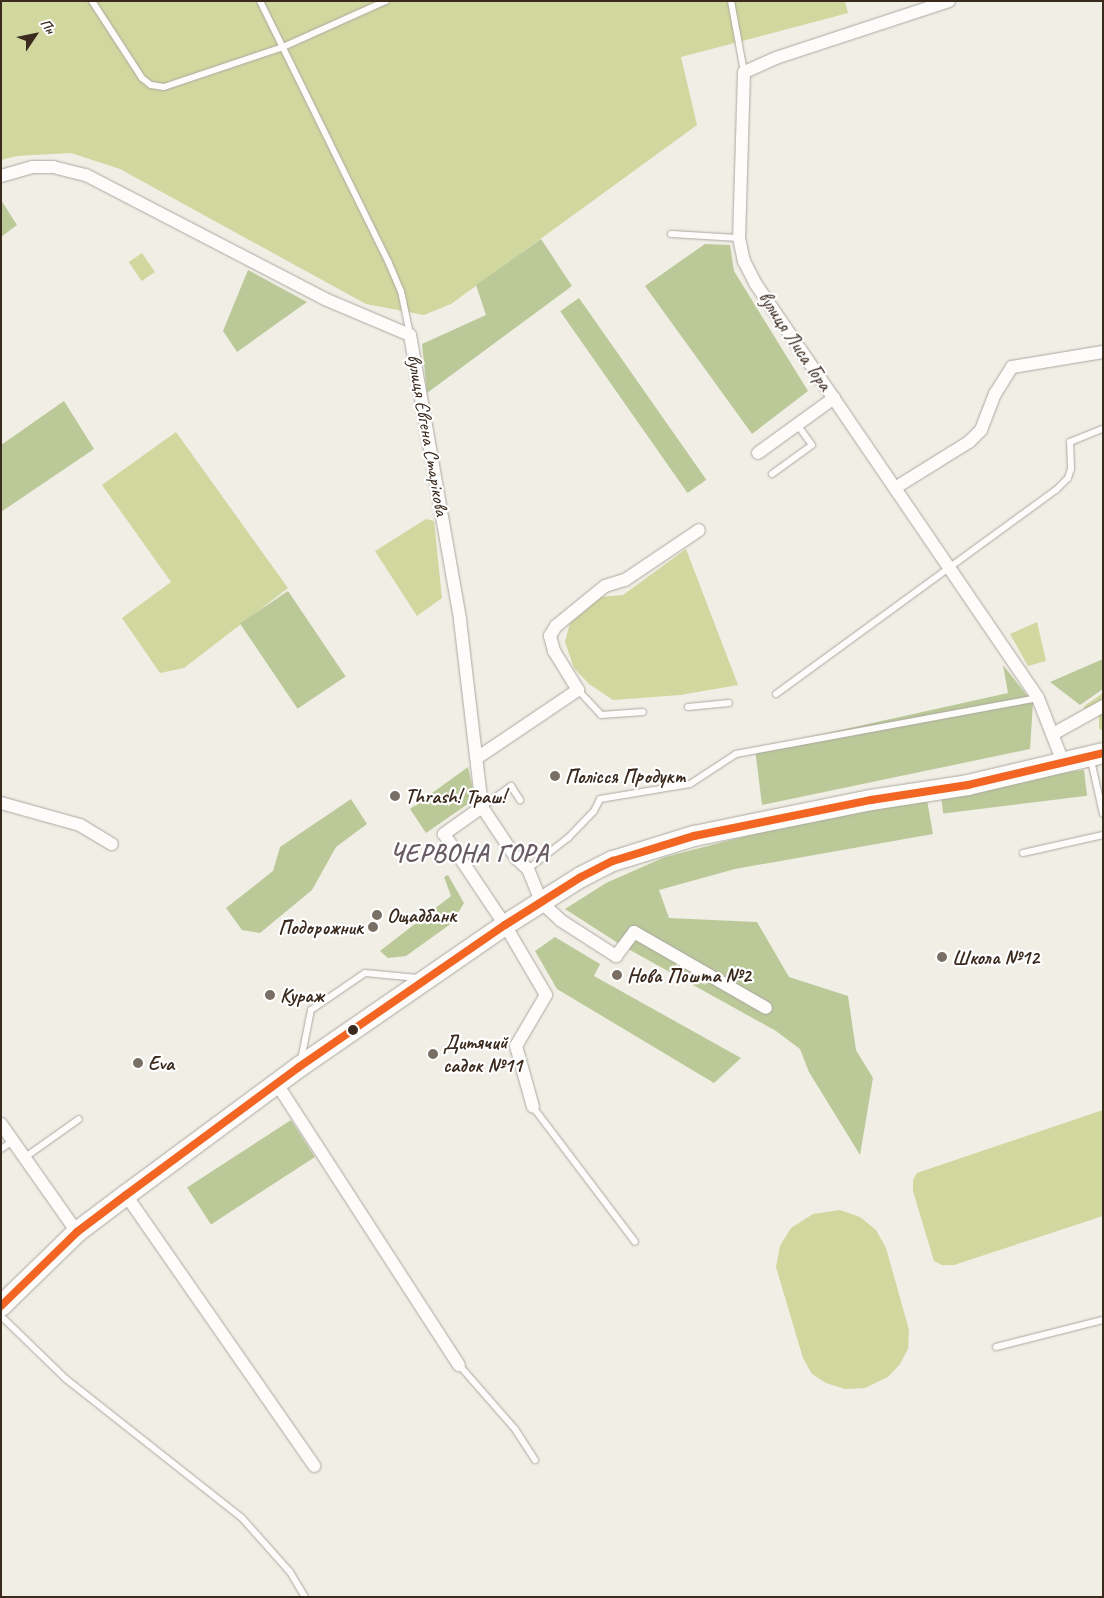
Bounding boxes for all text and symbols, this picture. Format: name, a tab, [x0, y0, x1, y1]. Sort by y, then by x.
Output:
north arrow	[10, 10, 60, 60]
text: Пн	[37, 16, 59, 37]
street label: вулиця Лиса Гора	[753, 287, 837, 395]
street label: вулиця Євгена Старікова	[402, 352, 454, 518]
place label: Полісся Продукт	[565, 764, 683, 788]
marker: Полісся Продукт	[549, 770, 561, 782]
place label: Thrash! Траш!	[405, 784, 506, 808]
marker: Thrash! Траш!	[389, 790, 401, 802]
district label: ЧЕРВОНА ГОРА	[384, 838, 554, 868]
place label: Ощадбанк	[387, 903, 456, 927]
marker: Ощадбанк	[371, 909, 383, 921]
place label: Подорожник	[278, 915, 363, 939]
marker: Подорожник	[367, 921, 379, 933]
place label: Школа №12	[952, 945, 1039, 969]
marker: Школа №12	[936, 951, 948, 963]
place label: Нова Пошта №2	[627, 963, 749, 987]
marker: Нова Пошта №2	[611, 969, 623, 981]
place label: Кураж	[280, 983, 324, 1007]
marker: Кураж	[264, 989, 276, 1001]
unlabelled marker	[348, 1025, 358, 1035]
place label: Дитячий садок №11	[443, 1030, 522, 1077]
marker: Дитячий садок №11	[427, 1048, 439, 1060]
place label: Eva	[148, 1051, 174, 1075]
marker: Eva	[132, 1057, 144, 1069]

